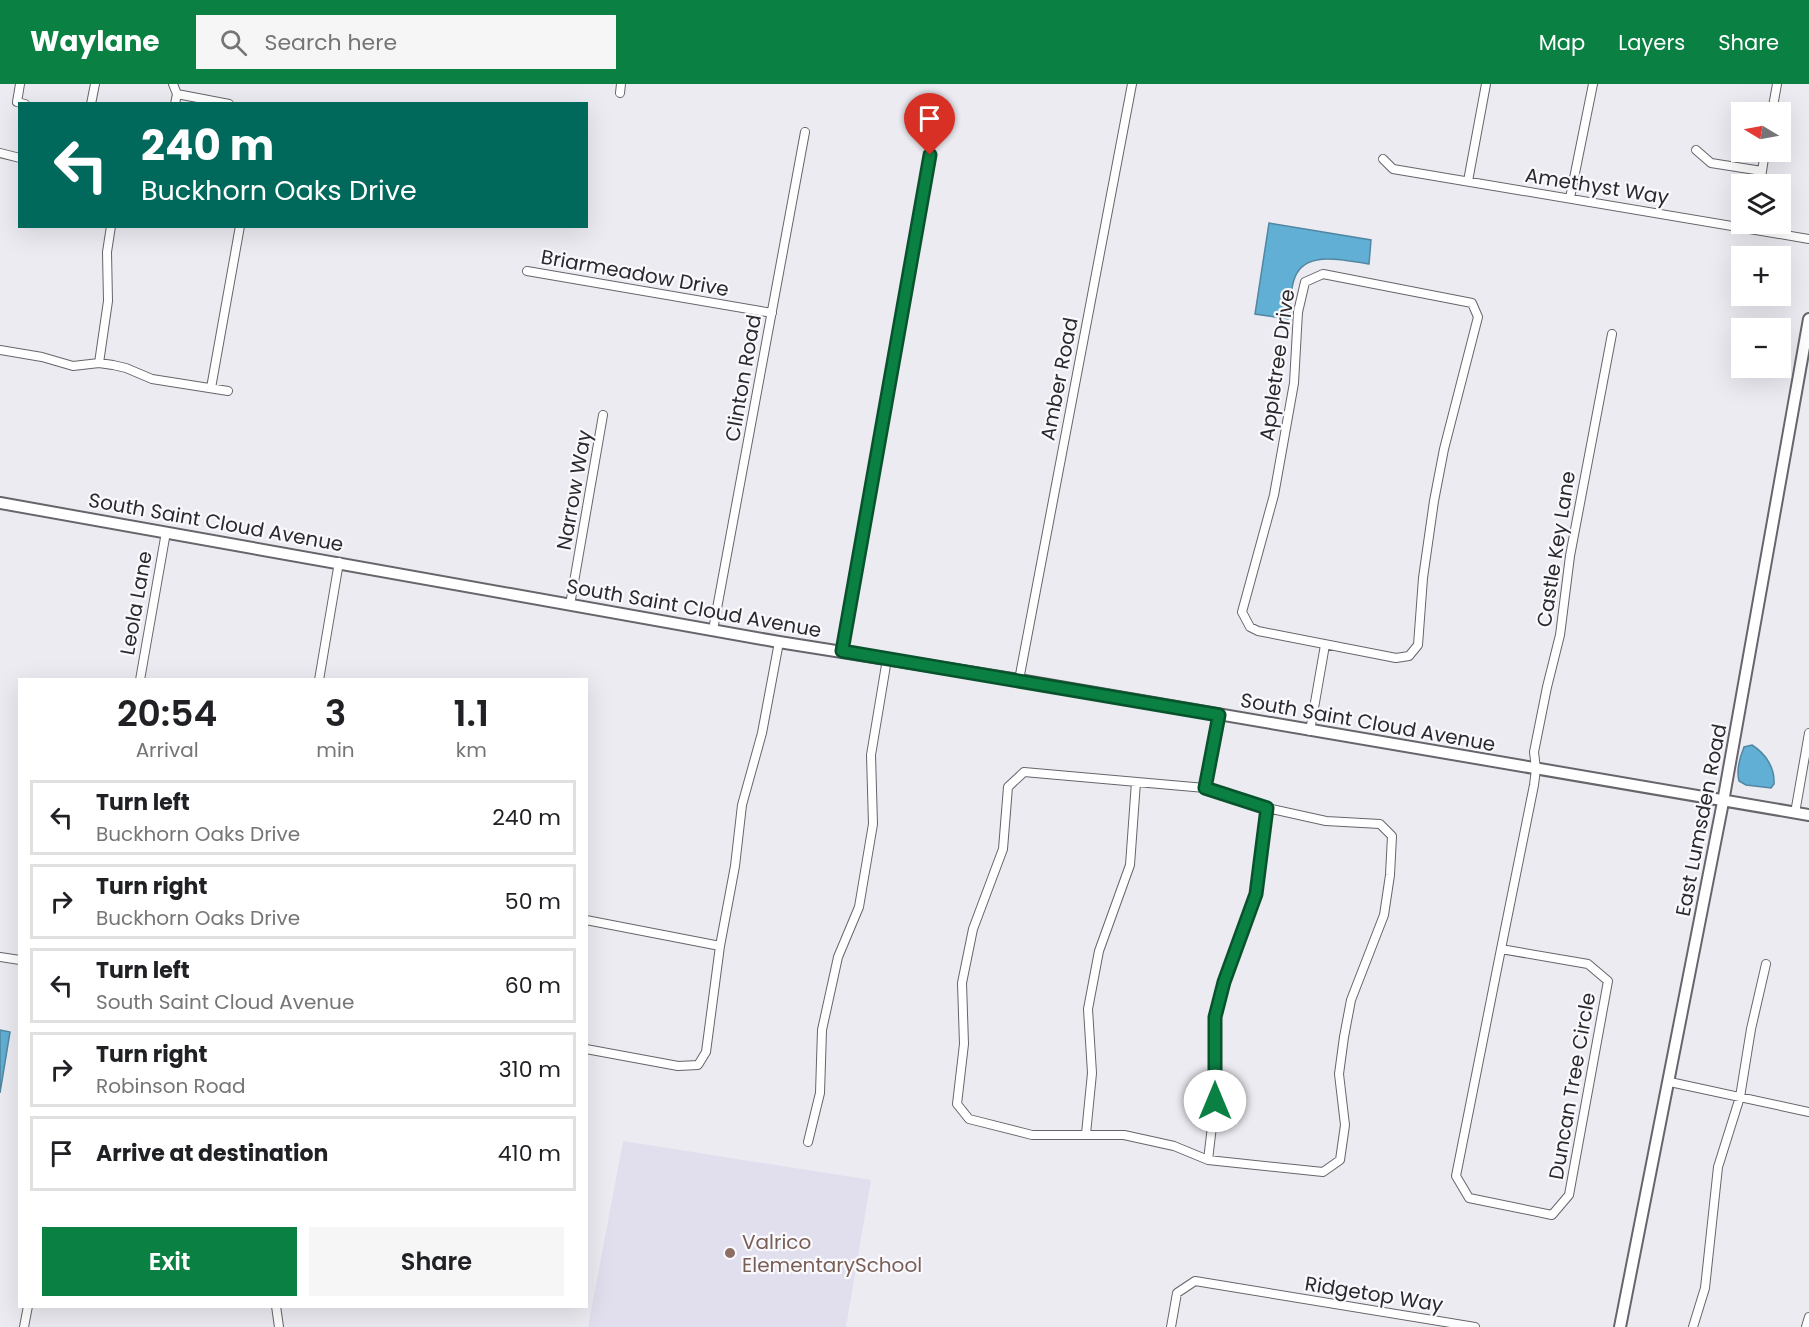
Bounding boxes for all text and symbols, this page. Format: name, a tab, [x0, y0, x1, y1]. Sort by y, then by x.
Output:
search box	[196, 15, 616, 69]
text: Waylane	[30, 22, 160, 61]
icon: search	[217, 26, 250, 59]
text: Search here	[265, 27, 397, 58]
text: Map	[1539, 28, 1585, 57]
text: Layers	[1618, 28, 1685, 57]
text: Share	[1718, 28, 1779, 57]
pin	[904, 93, 955, 155]
icon: arrive	[913, 102, 946, 135]
north arrow	[1731, 102, 1791, 162]
map controls	[1731, 102, 1791, 378]
text: 240 m	[141, 116, 274, 175]
icon: left	[42, 126, 120, 204]
street label: Amethyst Way	[1523, 161, 1671, 211]
text: Buckhorn Oaks Drive	[141, 172, 417, 209]
button: layers	[1731, 174, 1791, 234]
street label: Briarmeadow Drive	[539, 243, 731, 303]
button: +	[1731, 246, 1791, 306]
street label: Appletree Drive	[1252, 287, 1302, 443]
street label: Clinton Road	[718, 312, 768, 444]
street label: Amber Road	[1033, 315, 1085, 443]
button: −	[1731, 318, 1791, 378]
street label: Narrow Way	[550, 428, 598, 552]
street label: Castle Key Lane	[1530, 469, 1582, 629]
street label: South Saint Cloud Avenue	[86, 486, 346, 558]
street label: Leola Lane	[113, 549, 159, 657]
street label: South Saint Cloud Avenue	[564, 572, 824, 644]
street label: South Saint Cloud Avenue	[1238, 686, 1498, 758]
text: 20:54	[117, 688, 217, 739]
text: 3	[325, 688, 346, 739]
text: 1.1	[454, 688, 489, 739]
street label: East Lumsden Road	[1669, 721, 1733, 919]
text: Arrival	[136, 736, 199, 764]
text: min	[316, 736, 355, 764]
text: km	[456, 736, 487, 764]
text: Turn left	[96, 787, 190, 818]
icon: left	[45, 801, 78, 834]
text: 240 m	[492, 802, 561, 833]
text: Buckhorn Oaks Drive	[96, 820, 300, 848]
text: Turn right	[96, 871, 207, 902]
icon: right	[45, 885, 78, 918]
text: 50 m	[505, 886, 561, 917]
text: Buckhorn Oaks Drive	[96, 904, 300, 932]
text: Turn left	[96, 955, 190, 986]
icon: left	[45, 969, 78, 1002]
text: 60 m	[505, 970, 561, 1001]
text: South Saint Cloud Avenue	[96, 988, 354, 1016]
street label: Duncan Tree Circle	[1542, 990, 1602, 1182]
text: Turn right	[96, 1039, 207, 1070]
icon: right	[45, 1053, 78, 1086]
text: 310 m	[499, 1054, 561, 1085]
position arrow	[1183, 1069, 1247, 1133]
text: Robinson Road	[96, 1072, 246, 1100]
icon: arrive	[45, 1137, 78, 1170]
text: Arrive at destination	[96, 1138, 328, 1169]
text: 410 m	[498, 1138, 561, 1169]
button: Exit	[42, 1227, 297, 1296]
button: Share	[309, 1227, 564, 1296]
place label: Valrico ElementarySchool	[742, 1228, 922, 1279]
marker: Valrico ElementarySchool	[723, 1246, 737, 1260]
street label: Ridgetop Way	[1303, 1269, 1445, 1319]

